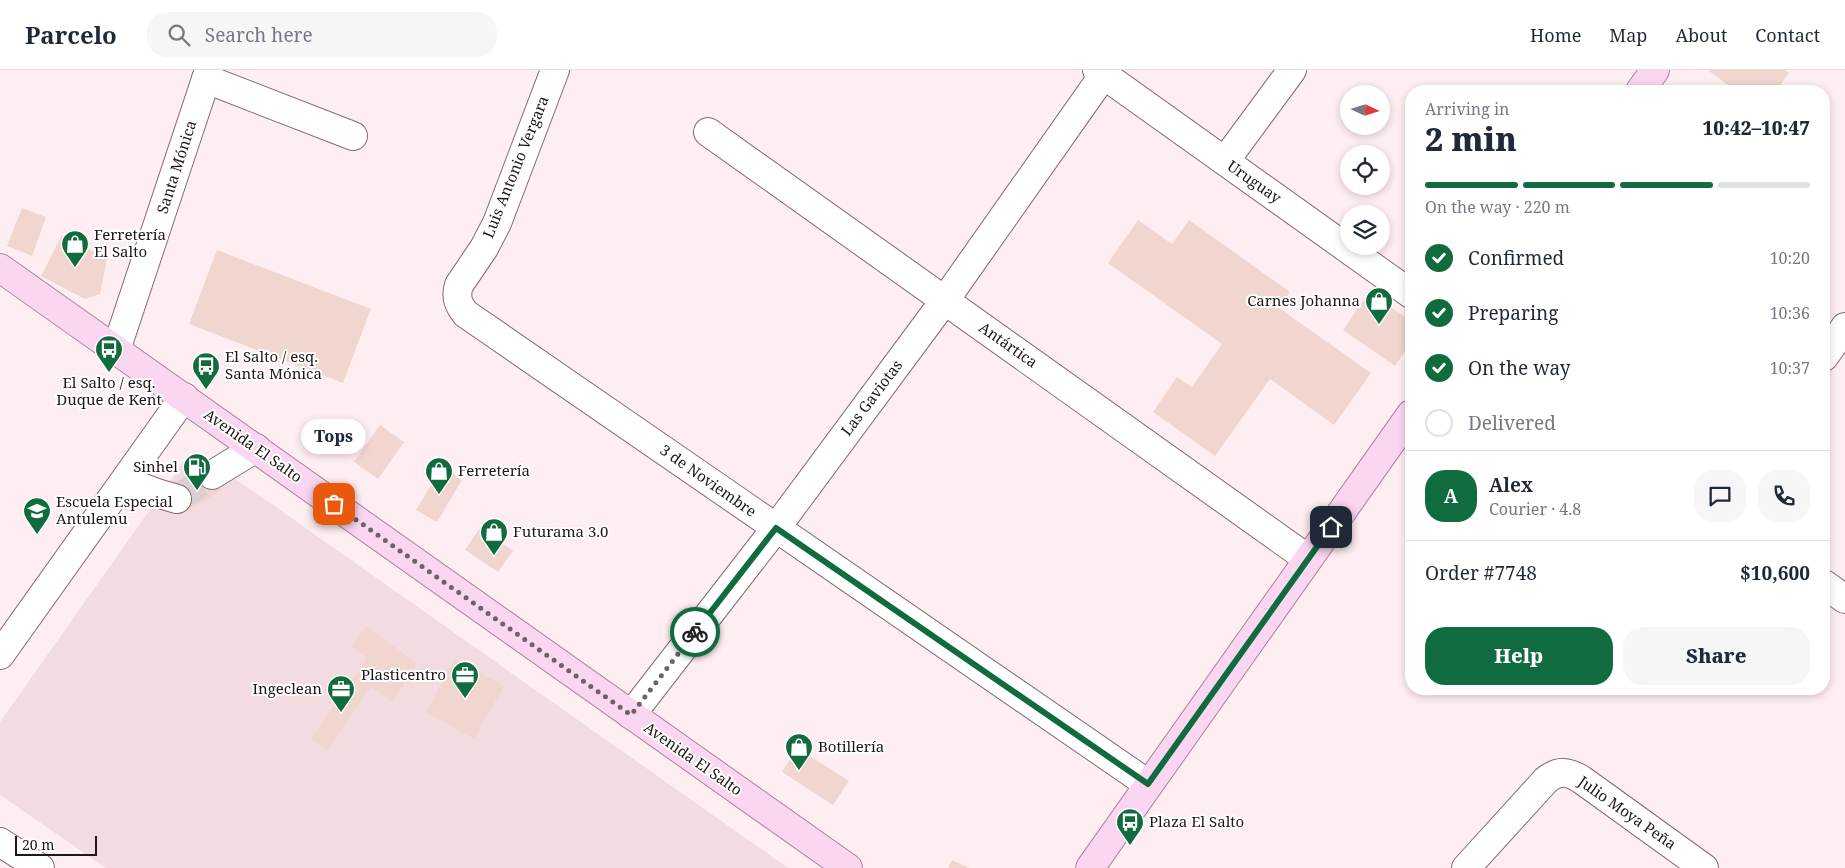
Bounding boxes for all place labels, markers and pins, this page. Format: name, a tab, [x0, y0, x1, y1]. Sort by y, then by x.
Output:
place label: Ferretería El Salto	[94, 224, 166, 261]
shop icon: Ferretería El Salto	[60, 229, 90, 268]
shop icon: Carnes Johanna	[1364, 286, 1394, 325]
place label: Carnes Johanna	[1247, 290, 1360, 310]
bus stop icon: El Salto / esq. Duque de Kent	[94, 334, 124, 373]
place label: El Salto / esq. Santa Mónica	[225, 346, 322, 383]
bus stop icon: El Salto / esq. Santa Mónica	[191, 351, 221, 390]
place label: El Salto / esq. Duque de Kent	[56, 372, 162, 409]
callout: Tops	[302, 419, 366, 454]
fuel station icon: Sinhel	[182, 452, 212, 491]
place label: Sinhel	[133, 456, 178, 476]
shop icon: Ferretería	[424, 456, 454, 495]
place label: Ferretería	[458, 460, 530, 480]
pin	[313, 483, 355, 525]
place label: Escuela Especial Antulemu	[56, 491, 173, 528]
school or university icon: Escuela Especial Antulemu	[22, 496, 52, 535]
pin	[1310, 506, 1352, 548]
shop icon: Futurama 3.0	[479, 517, 509, 556]
place label: Futurama 3.0	[513, 521, 608, 541]
office icon: Plasticentro	[450, 660, 480, 699]
place label: Plasticentro	[361, 664, 446, 684]
office icon: Ingeclean	[326, 674, 356, 713]
place label: Ingeclean	[253, 678, 322, 698]
shop icon: Botillería	[784, 732, 814, 771]
place label: Botillería	[818, 736, 884, 756]
bus stop icon: Plaza El Salto	[1115, 807, 1145, 846]
place label: Plaza El Salto	[1149, 811, 1244, 831]

